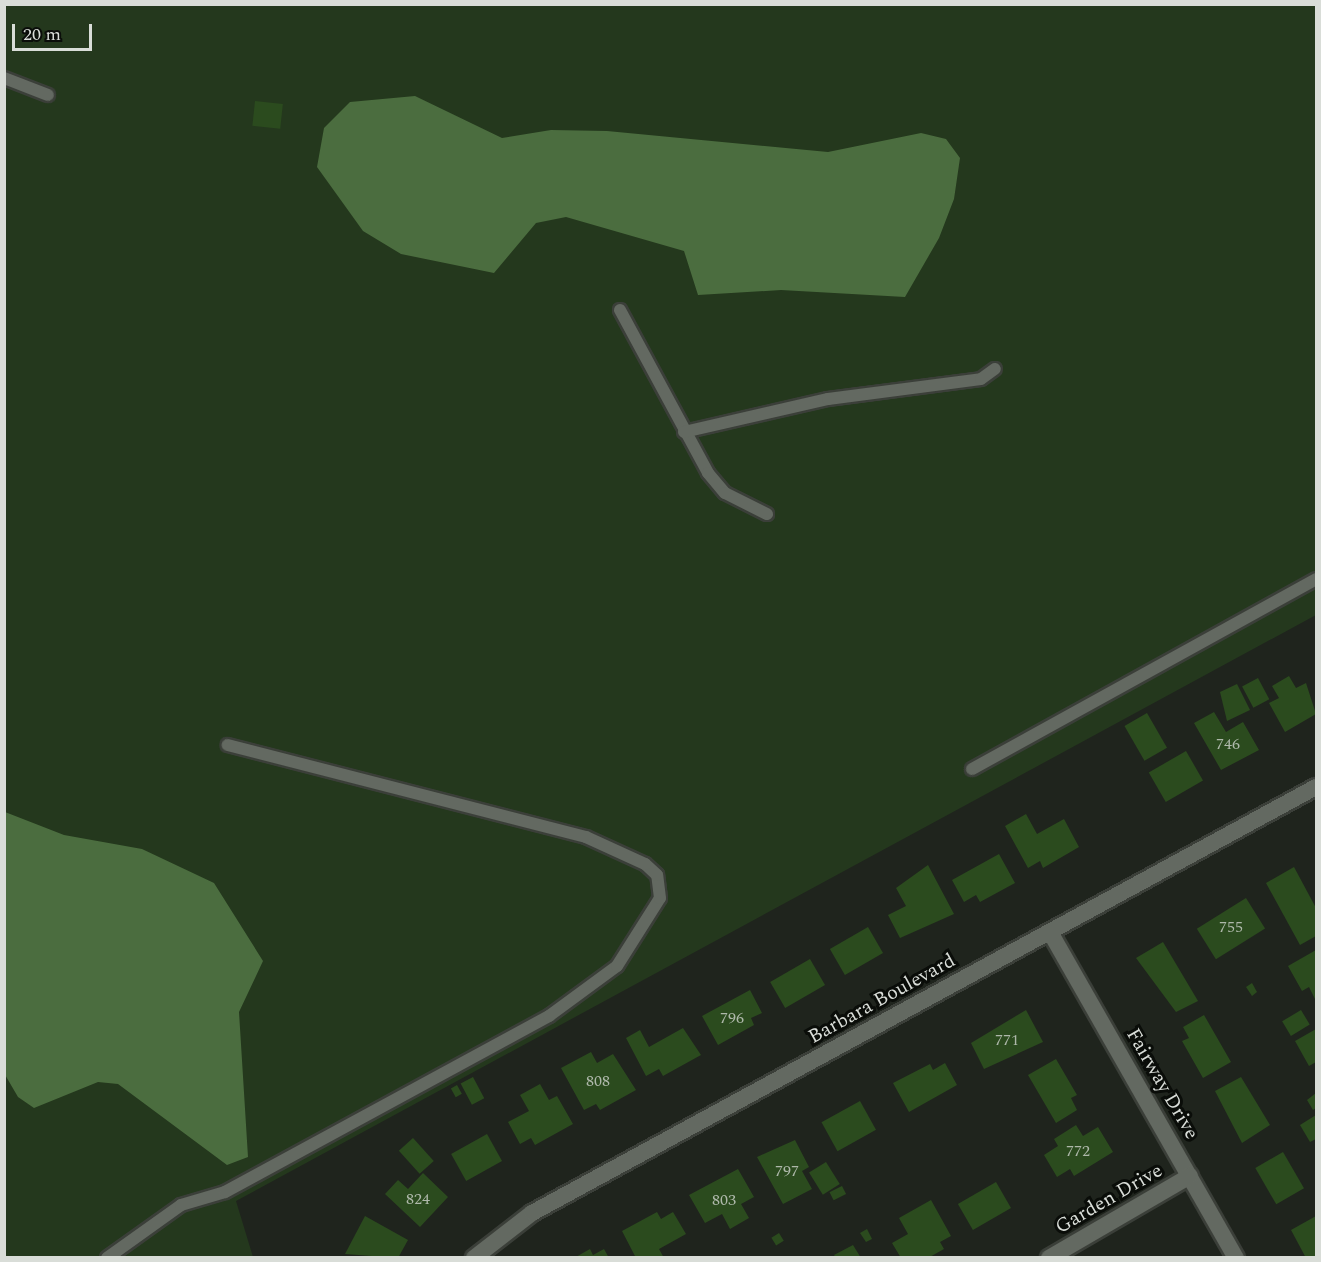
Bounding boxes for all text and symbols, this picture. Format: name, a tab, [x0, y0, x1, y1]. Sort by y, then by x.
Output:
scale bar	[15, 12, 94, 50]
text: 20 m	[23, 21, 61, 48]
house number: 746	[1216, 734, 1240, 754]
house number: 755	[1219, 917, 1243, 937]
street label: Barbara Boulevard	[804, 949, 960, 1049]
house number: 796	[720, 1008, 744, 1028]
street label: Fairway Drive	[1121, 1024, 1203, 1144]
house number: 771	[995, 1030, 1019, 1050]
house number: 808	[586, 1071, 610, 1091]
house number: 772	[1066, 1141, 1090, 1161]
street label: Garden Drive	[1051, 1159, 1167, 1239]
house number: 797	[775, 1161, 799, 1181]
house number: 824	[406, 1189, 430, 1209]
house number: 803	[712, 1190, 736, 1210]

